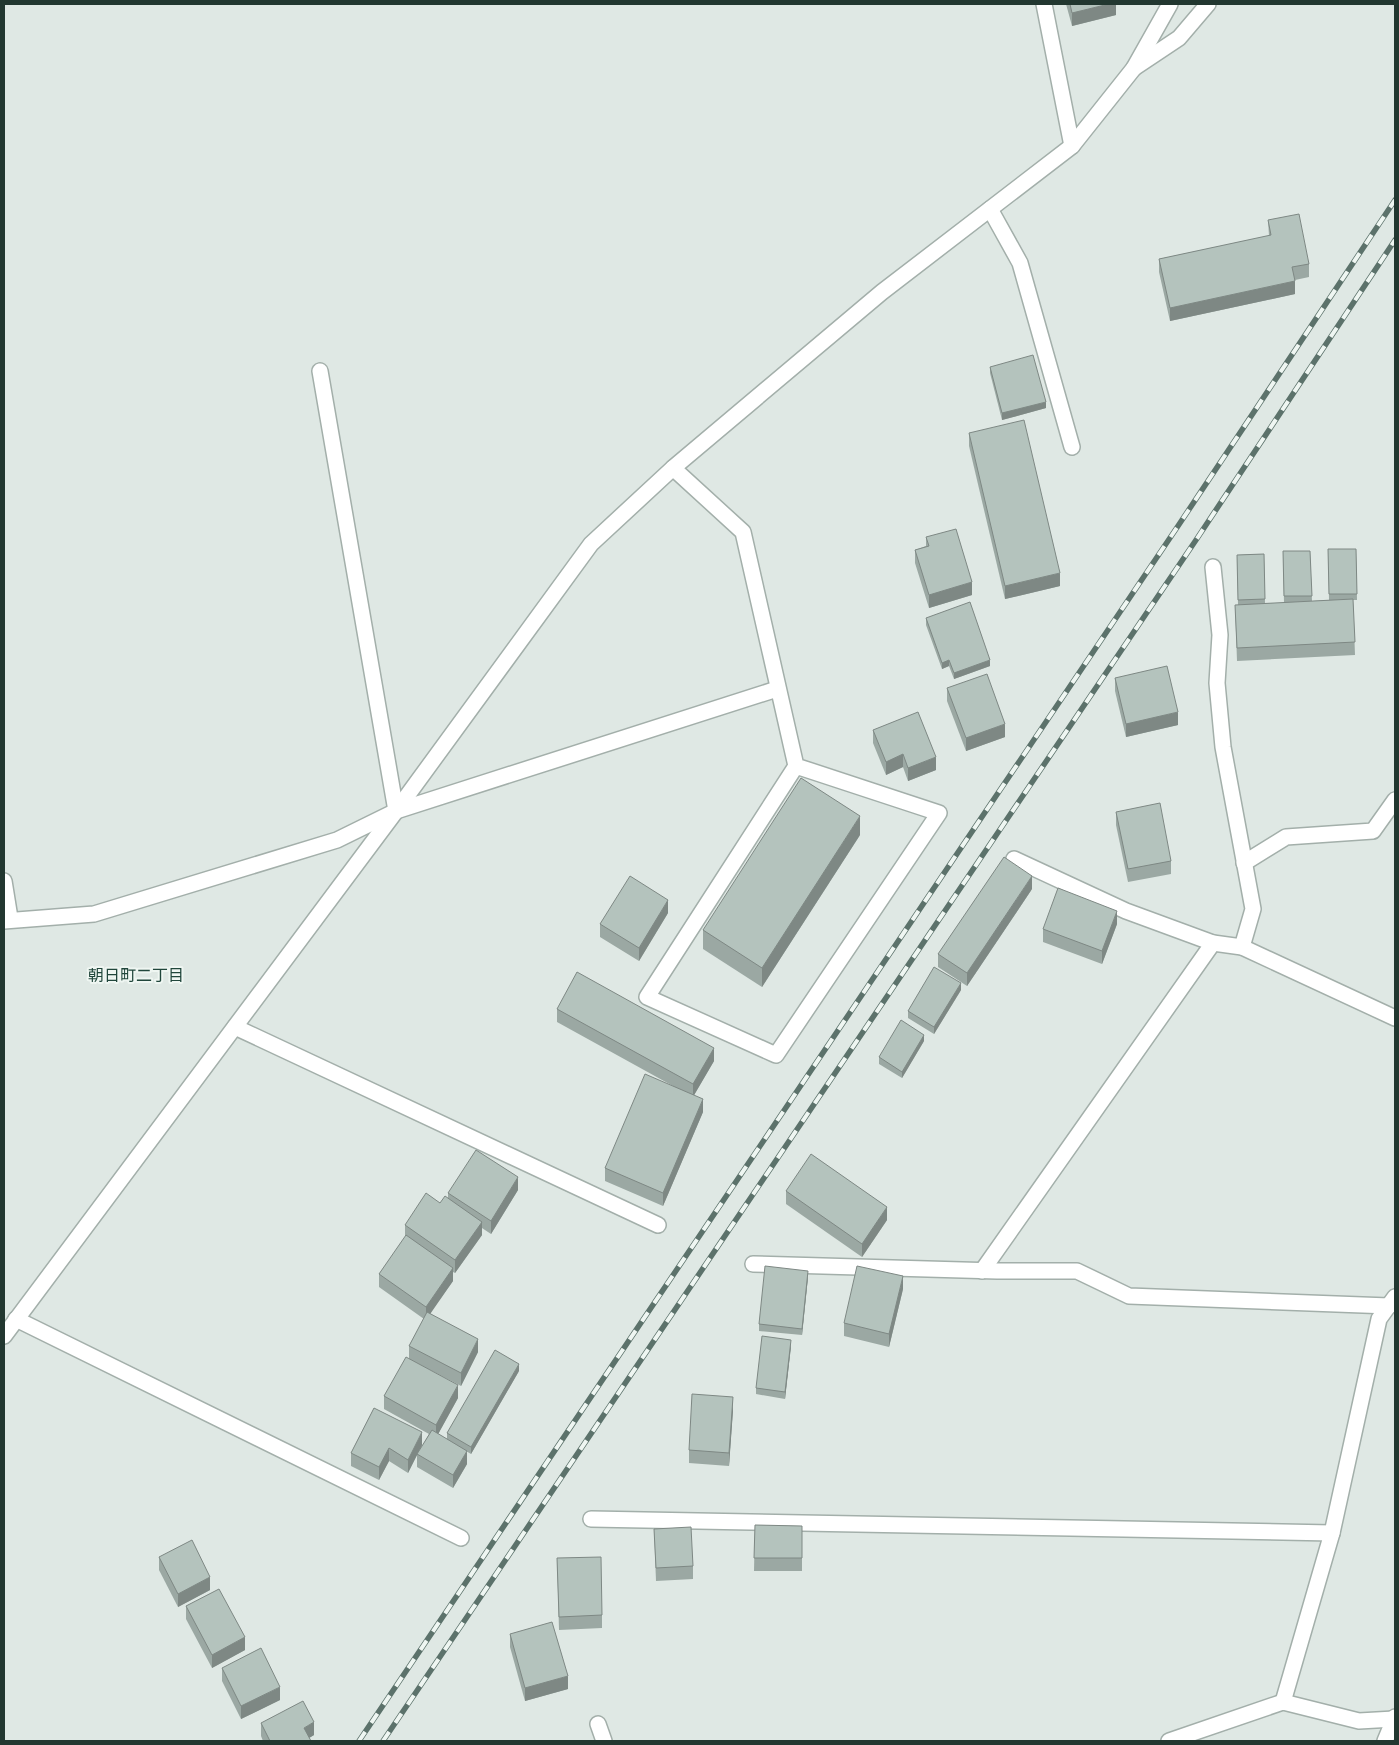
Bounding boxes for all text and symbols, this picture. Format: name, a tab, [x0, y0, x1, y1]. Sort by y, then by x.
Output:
district label: 朝日町二丁目	[88, 965, 184, 984]

